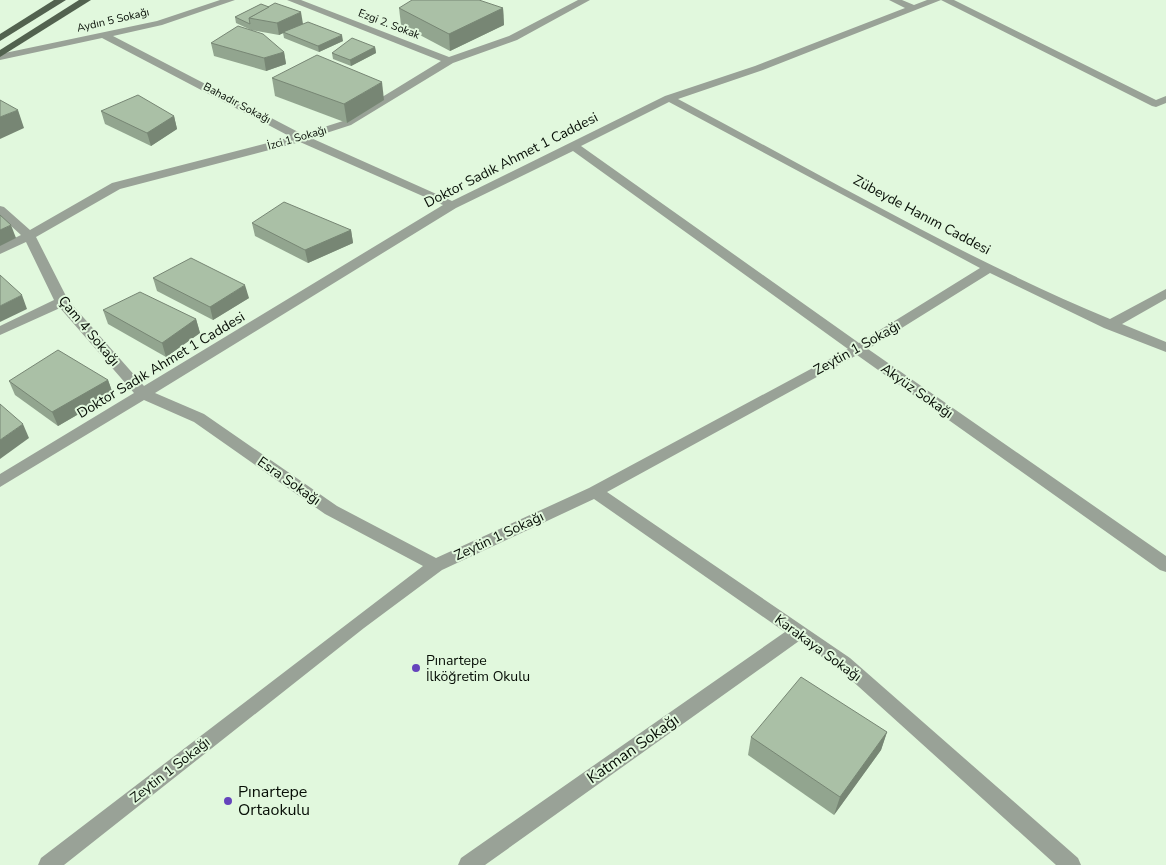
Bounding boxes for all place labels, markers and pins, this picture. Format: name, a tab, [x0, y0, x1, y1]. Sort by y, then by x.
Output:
place label: Pınartepe İlköğretim Okulu	[426, 651, 530, 686]
marker: Pınartepe İlköğretim Okulu	[410, 662, 422, 674]
place label: Pınartepe Ortaokulu	[238, 781, 310, 821]
marker: Pınartepe Ortaokulu	[222, 795, 234, 807]

